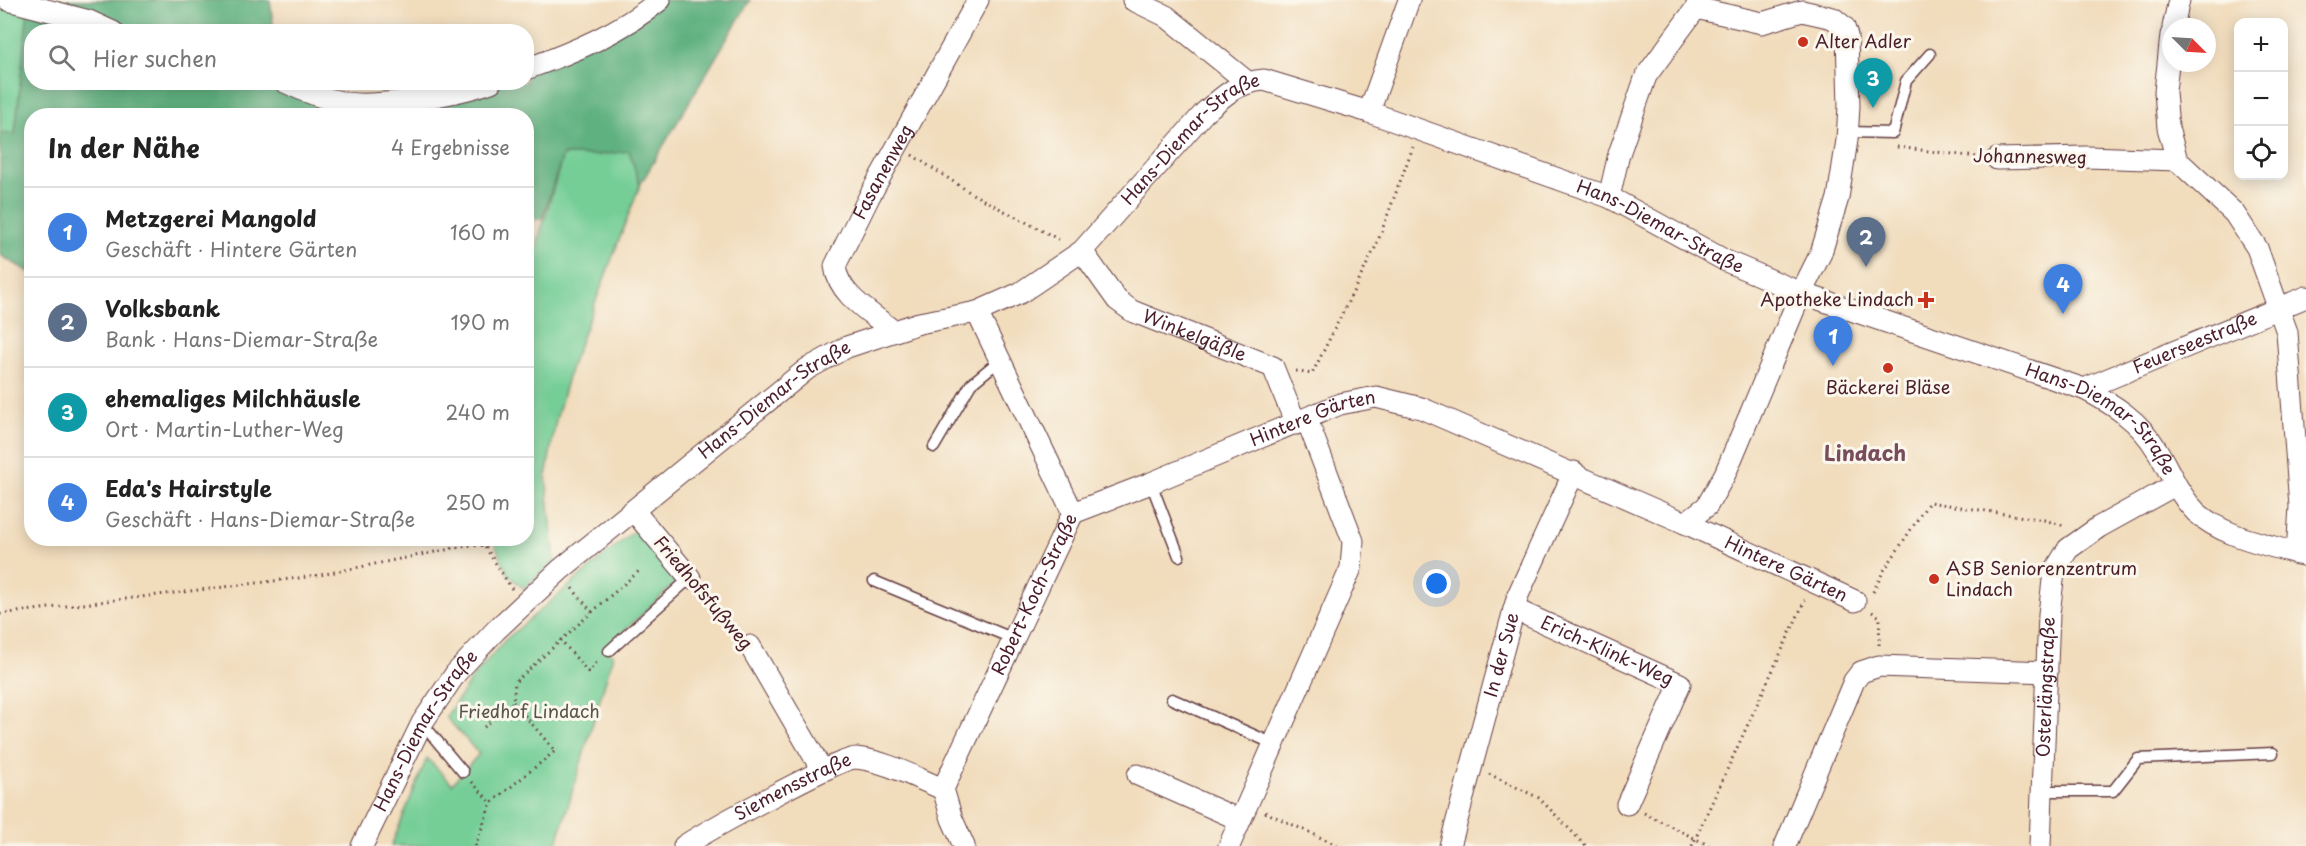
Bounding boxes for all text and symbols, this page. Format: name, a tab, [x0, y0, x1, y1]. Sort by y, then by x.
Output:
north arrow	[2162, 18, 2216, 72]
map controls	[2234, 18, 2288, 180]
button: +	[2234, 18, 2288, 72]
search box	[24, 24, 534, 90]
place label: Alter Adler	[1815, 27, 1912, 54]
marker: Alter Adler	[1796, 35, 1810, 49]
icon: search	[45, 41, 78, 74]
text: Hier suchen	[93, 41, 217, 74]
pin: 3	[1854, 58, 1892, 108]
street label: Hans-Diemar-Straße	[1114, 66, 1262, 210]
button: −	[2234, 72, 2288, 126]
street label: Fasanenweg	[845, 119, 919, 224]
button: locate	[2234, 126, 2288, 180]
text: In der Nähe	[48, 128, 200, 167]
text: 4 Ergebnisse	[391, 132, 510, 162]
street label: Johannesweg	[1973, 141, 2087, 170]
street label: Hans-Diemar-Straße	[1573, 172, 1748, 279]
text: Metzgerei Mangold	[105, 201, 316, 234]
text: 1	[63, 217, 72, 247]
text: 160 m	[450, 217, 510, 247]
pin: 2	[1846, 218, 1886, 267]
text: Geschäft · Hintere Gärten	[105, 234, 357, 264]
pin: 4	[2044, 264, 2082, 314]
place label: Apotheke Lindach	[1760, 285, 1914, 312]
text: Volksbank	[105, 291, 220, 324]
marker: Apotheke Lindach	[1919, 293, 1933, 307]
street label: Winkelgäßle	[1139, 302, 1251, 367]
street label: Feuerseestraße	[2128, 304, 2261, 379]
text: 2	[60, 307, 75, 337]
text: 190 m	[451, 307, 510, 337]
pin: 1	[1814, 316, 1852, 366]
text: Bank · Hans-Diemar-Straße	[105, 324, 378, 354]
street label: Hans-Diemar-Straße	[692, 333, 855, 465]
street label: Hans-Diemar-Straße	[2022, 355, 2183, 479]
marker: Bäckerei Bläse	[1881, 361, 1895, 375]
place label: Bäckerei Bläse	[1826, 373, 1950, 400]
text: ehemaliges Milchhäusle	[105, 381, 361, 414]
street label: Hintere Gärten	[1245, 382, 1377, 452]
text: 3	[61, 397, 74, 427]
text: 240 m	[445, 397, 510, 427]
text: Ort · Martin-Luther-Weg	[105, 414, 344, 444]
district label: Lindach	[1824, 436, 1906, 468]
text: Eda's Hairstyle	[105, 471, 272, 504]
text: 4	[61, 487, 74, 517]
text: 250 m	[446, 487, 510, 517]
text: Geschäft · Hans-Diemar-Straße	[105, 504, 415, 534]
street label: Robert-Koch-Straße	[984, 508, 1083, 679]
street label: Hintere Gärten	[1721, 528, 1852, 608]
street label: Friedhofsfußweg	[648, 529, 760, 655]
place label: ASB Seniorenzentrum Lindach	[1946, 554, 2137, 602]
your location	[1422, 569, 1451, 598]
marker: ASB Seniorenzentrum Lindach	[1927, 572, 1941, 586]
street label: Erich-Klink-Weg	[1537, 608, 1678, 691]
street label: In der Sue	[1476, 609, 1525, 700]
street label: Osterlängstraße	[2028, 616, 2061, 758]
street label: Hans-Diemar-Straße	[366, 643, 483, 816]
park label: Friedhof Lindach	[458, 697, 600, 724]
street label: Siemensstraße	[729, 745, 855, 826]

